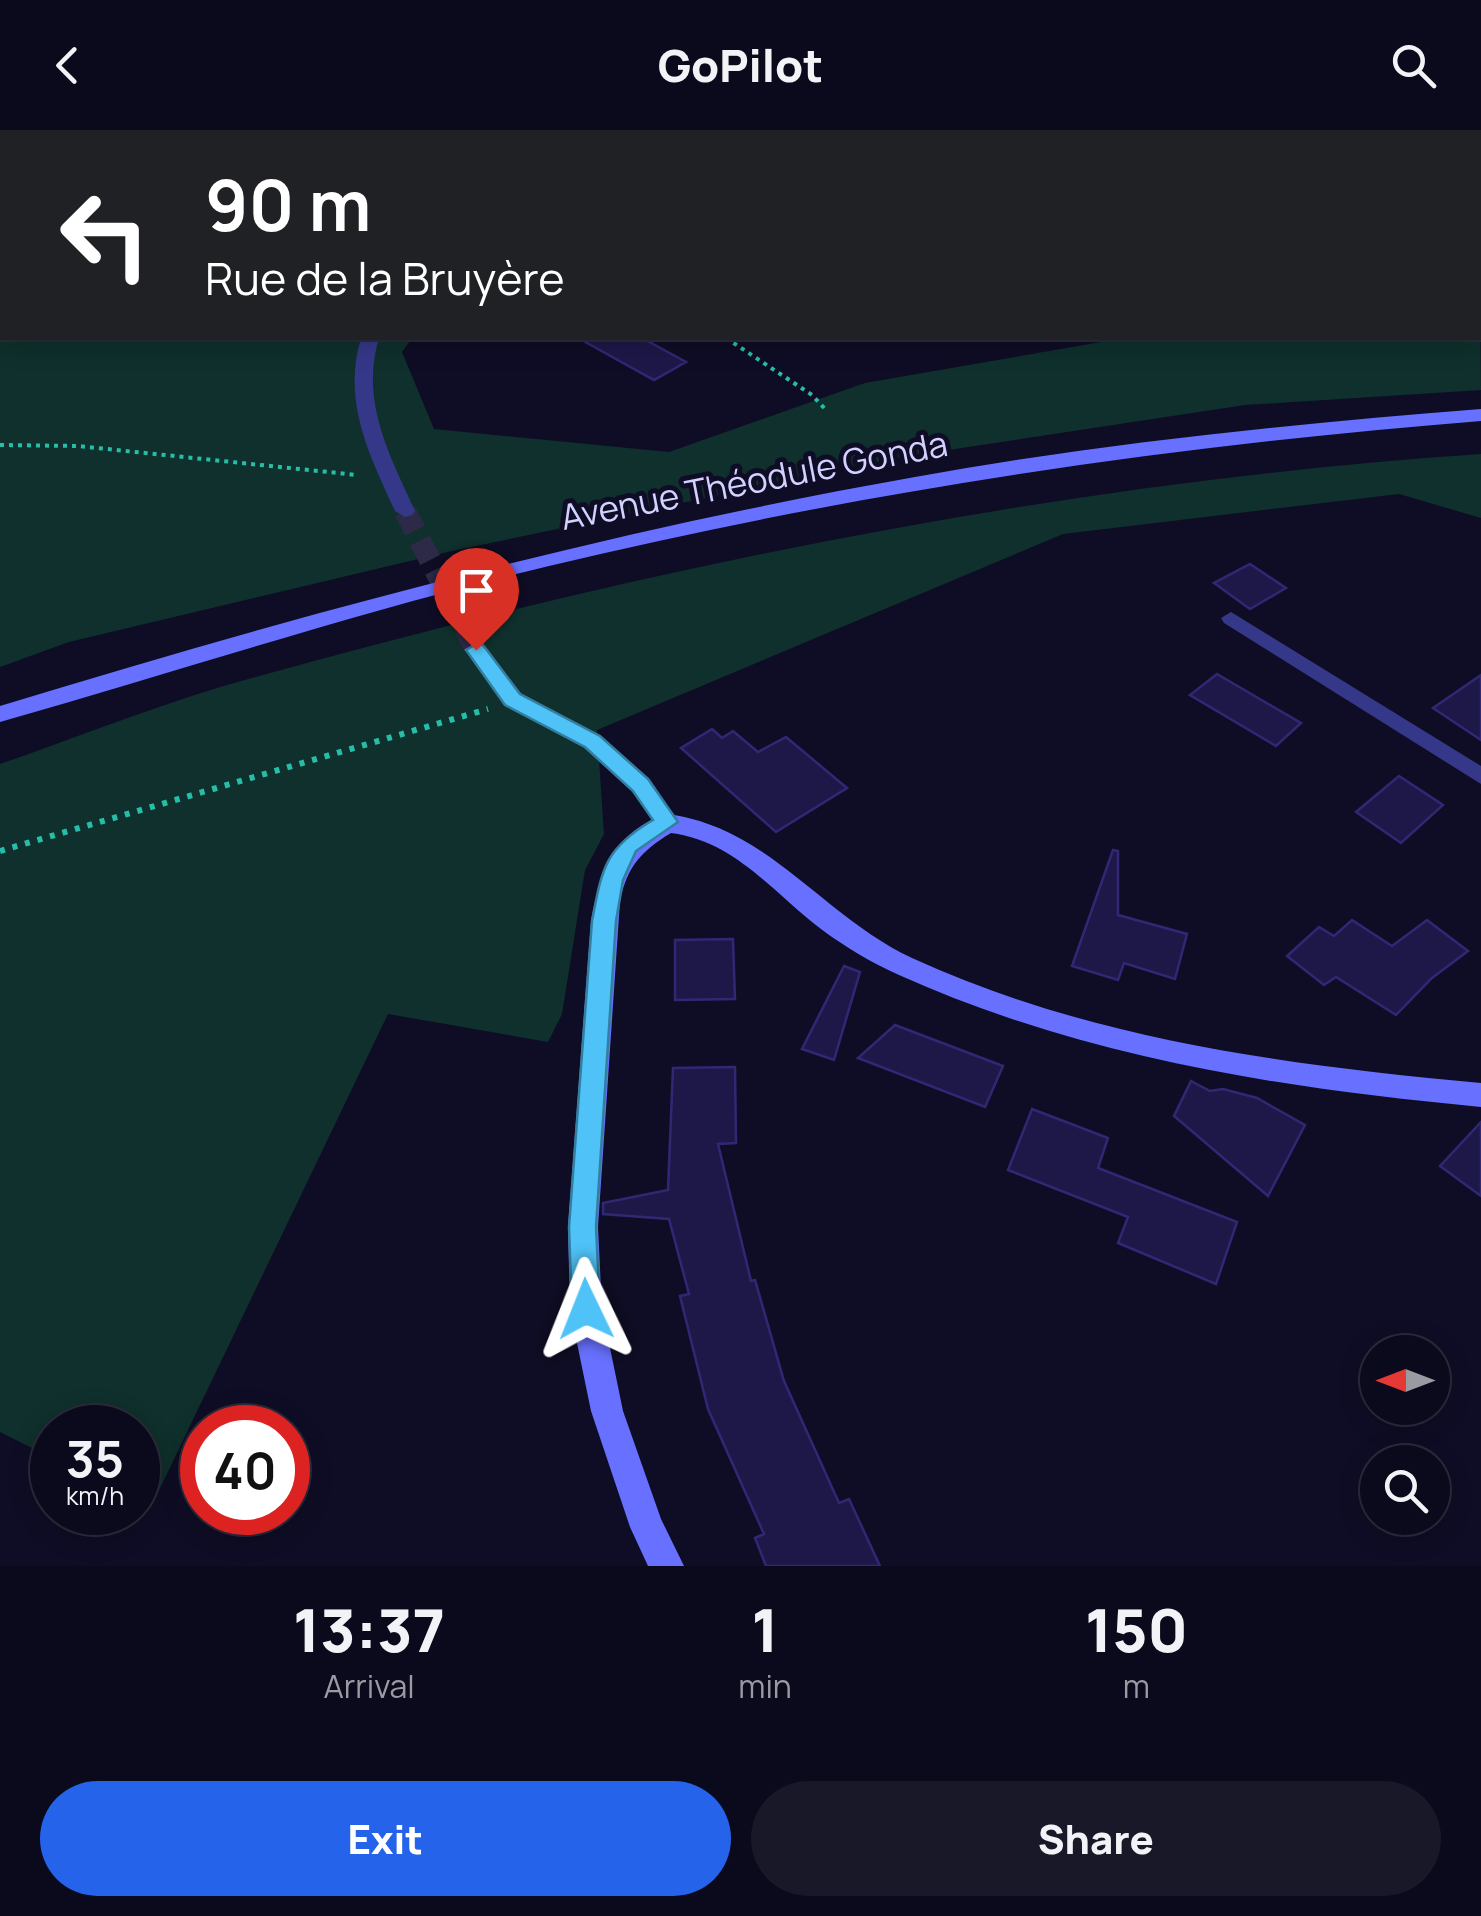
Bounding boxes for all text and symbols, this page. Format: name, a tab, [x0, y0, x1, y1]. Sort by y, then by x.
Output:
text: GoPilot	[658, 34, 823, 96]
icon: back	[40, 38, 95, 93]
icon: search	[1386, 38, 1441, 93]
text: 90 m	[205, 156, 372, 252]
icon: left	[40, 170, 170, 300]
text: Rue de la Bruyère	[205, 247, 565, 309]
street label: Avenue Théodule Gonda	[557, 419, 951, 541]
pin	[434, 548, 519, 651]
icon: arrive	[449, 563, 504, 618]
position arrow	[534, 1257, 638, 1361]
north arrow	[1360, 1335, 1450, 1425]
map controls	[1360, 1335, 1450, 1535]
speed limit sign: 40	[180, 1405, 310, 1535]
text: 35	[66, 1424, 124, 1492]
button: search	[1360, 1445, 1450, 1535]
text: km/h	[66, 1478, 124, 1513]
text: 13:37	[293, 1588, 445, 1670]
text: 1	[751, 1588, 779, 1670]
text: 150	[1085, 1588, 1188, 1670]
text: Arrival	[323, 1664, 415, 1708]
text: min	[738, 1664, 792, 1708]
text: m	[1123, 1664, 1150, 1708]
button: Exit	[40, 1781, 731, 1896]
button: Share	[751, 1781, 1441, 1896]

